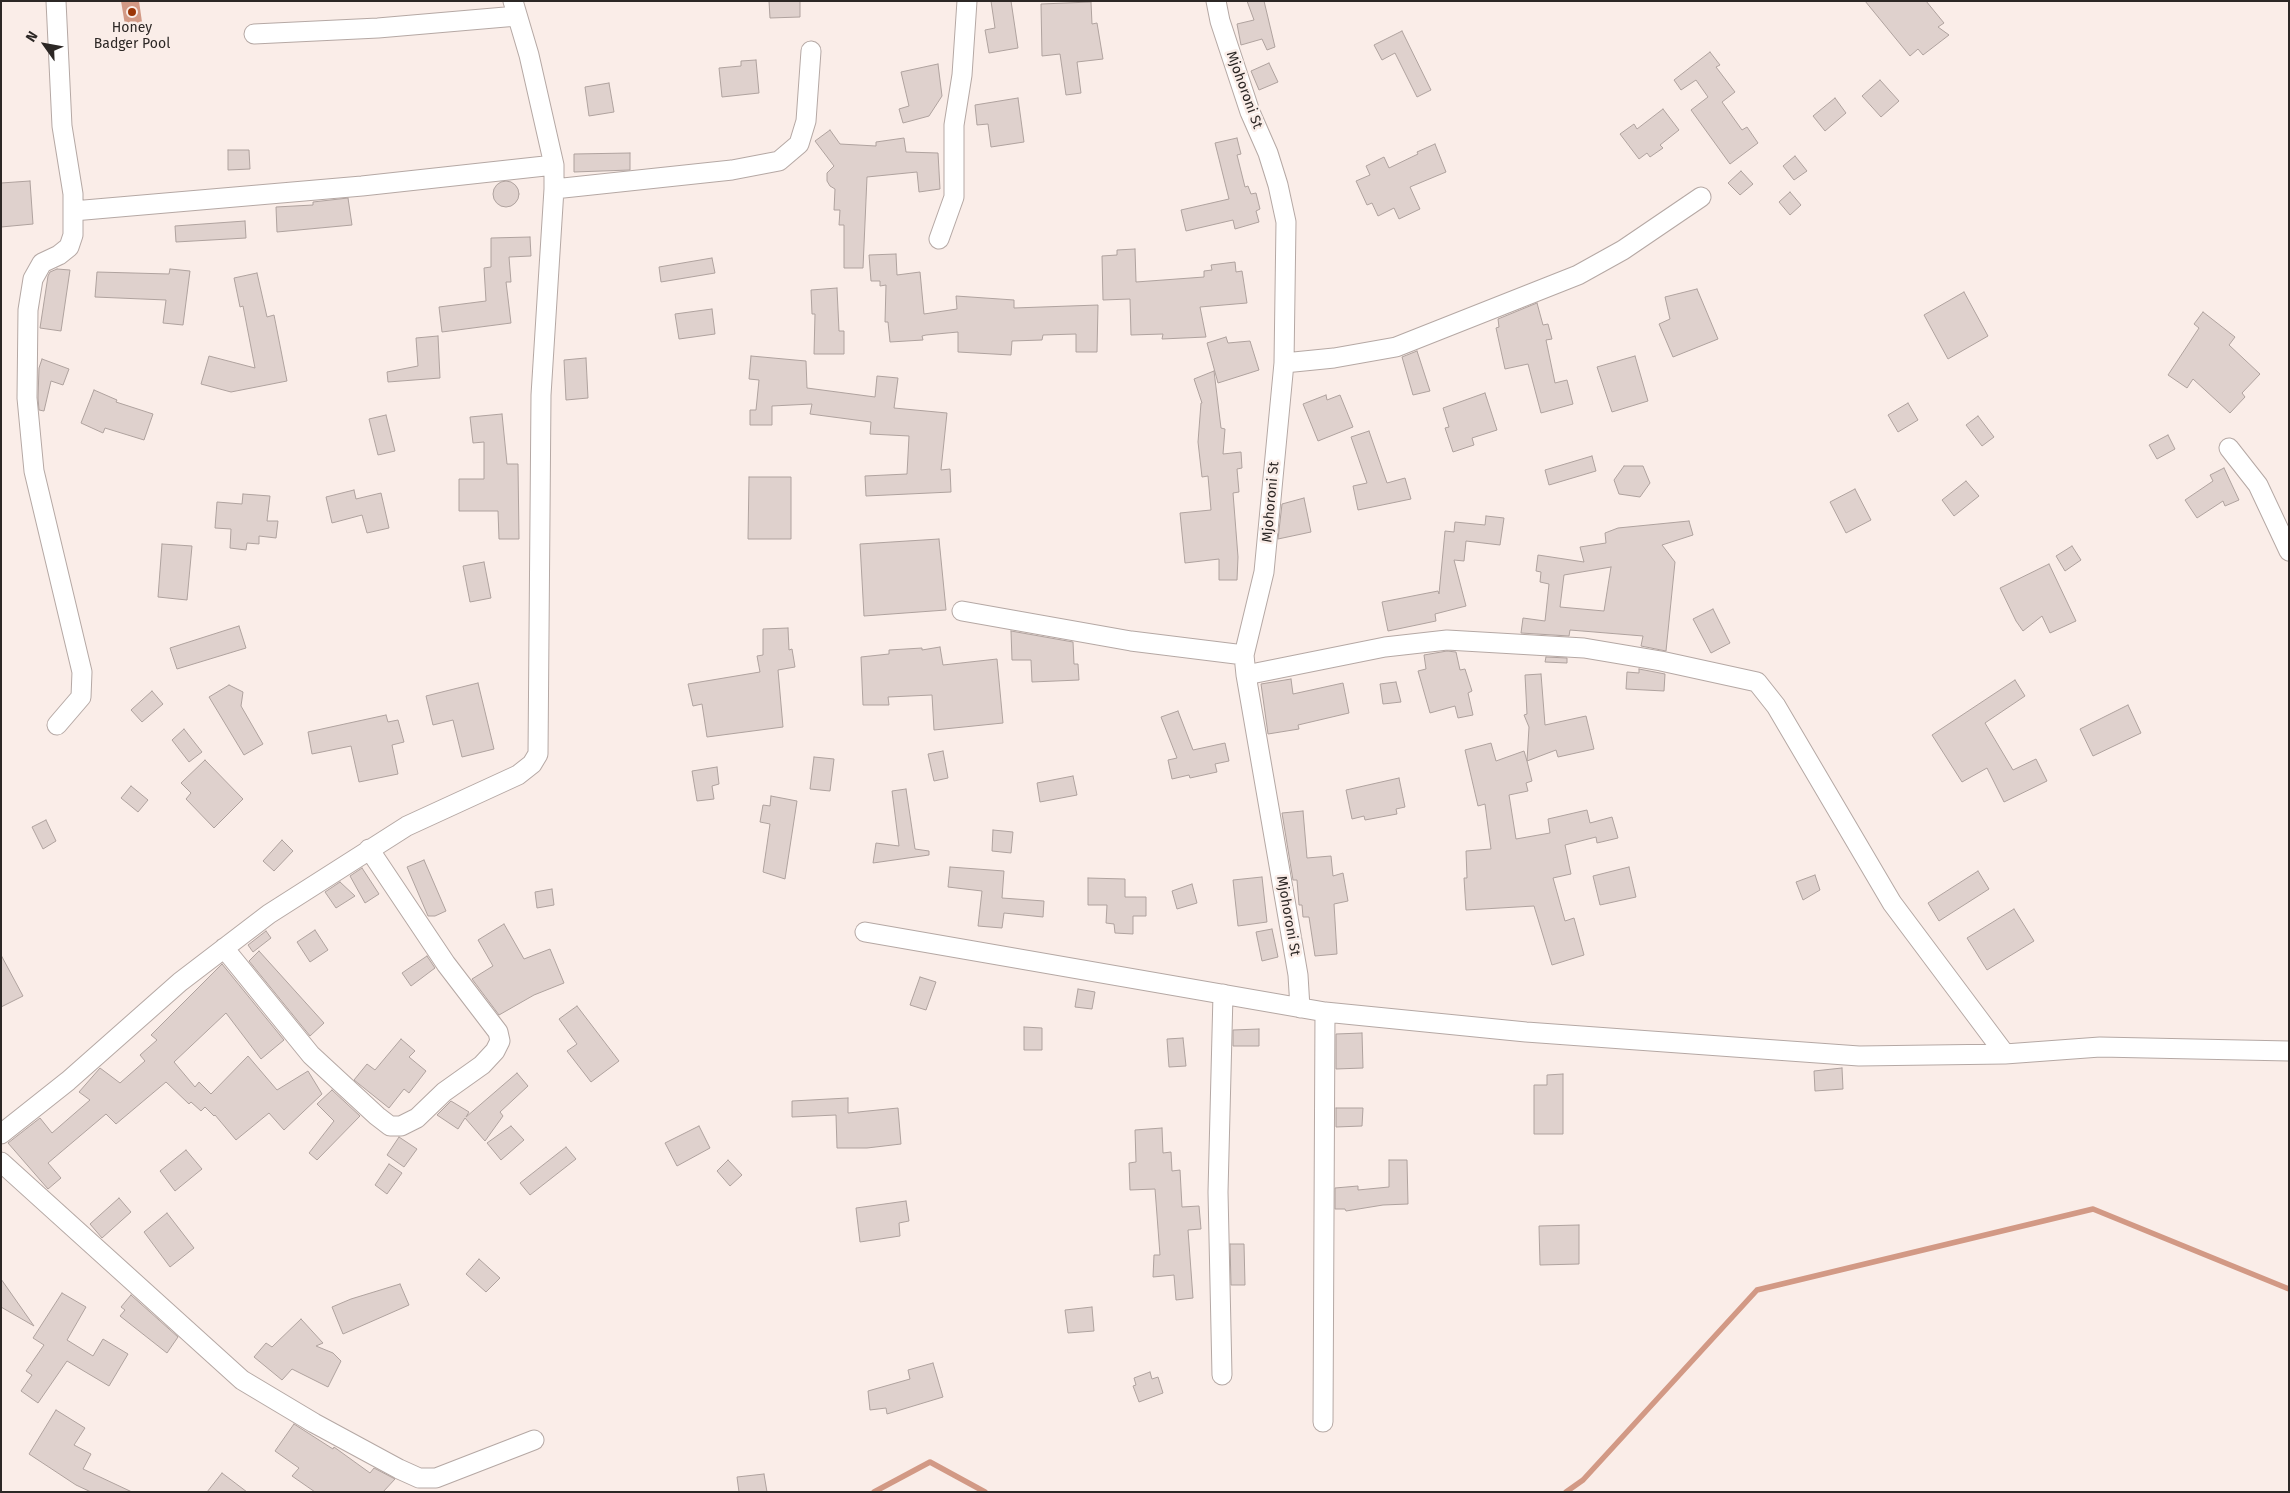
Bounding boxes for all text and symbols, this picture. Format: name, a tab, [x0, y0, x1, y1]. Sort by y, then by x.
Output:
marker: Honey Badger Pool	[126, 6, 138, 18]
north arrow	[20, 20, 70, 70]
place label: Honey Badger Pool	[94, 20, 170, 52]
text: N	[22, 28, 42, 45]
street label: Mjohoroni St	[1222, 49, 1266, 131]
street label: Mjohoroni St	[1259, 461, 1283, 543]
street label: Mjohoroni St	[1273, 875, 1303, 957]

